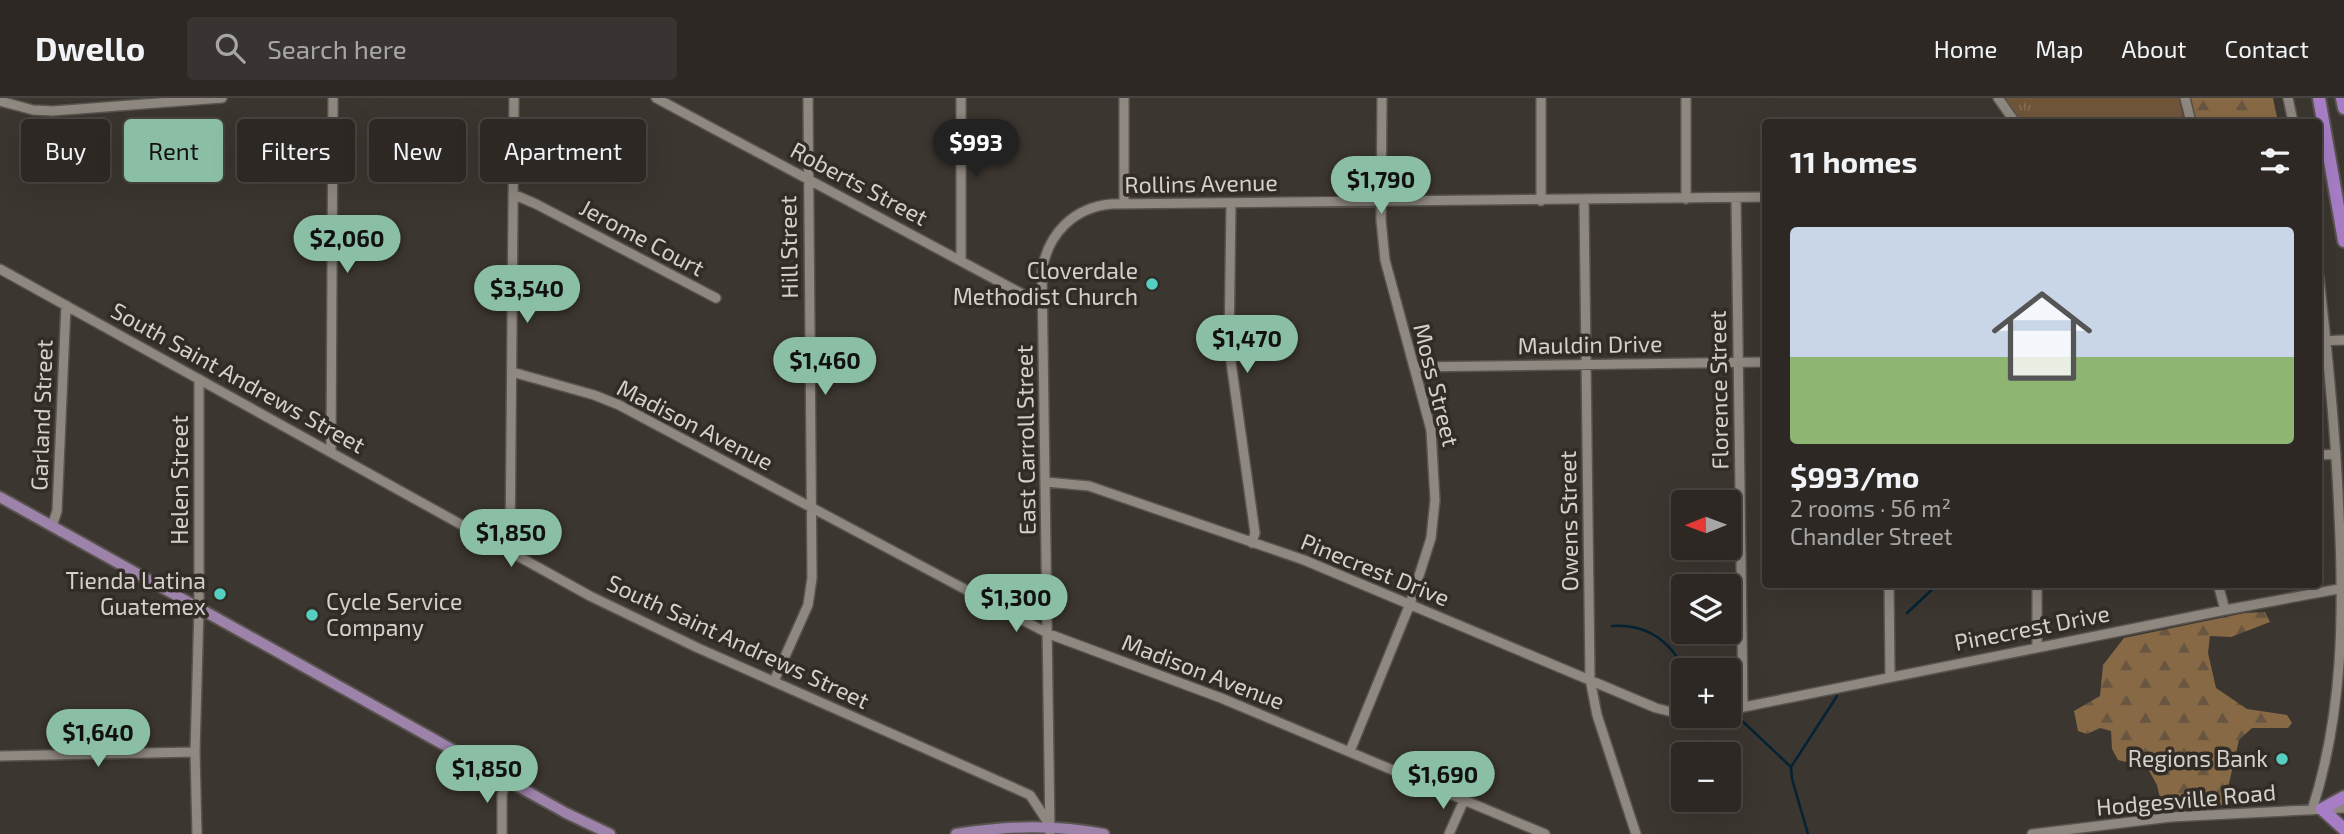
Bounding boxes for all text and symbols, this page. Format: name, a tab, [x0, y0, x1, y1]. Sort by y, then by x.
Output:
search box	[187, 17, 677, 80]
text: Dwello	[35, 28, 145, 68]
icon: search	[211, 29, 249, 67]
text: Search here	[267, 33, 407, 64]
text: Home	[1934, 34, 1997, 63]
text: Map	[2035, 34, 2083, 63]
text: About	[2121, 34, 2187, 63]
text: Contact	[2225, 34, 2309, 63]
chip: Buy	[21, 119, 110, 182]
chip: Rent	[124, 119, 223, 182]
chip: Filters	[237, 119, 355, 182]
chip: New	[369, 119, 466, 182]
chip: Apartment	[480, 119, 646, 182]
pin: $993	[935, 120, 1017, 179]
text: $993	[949, 128, 1003, 156]
street label: Roberts Street	[786, 135, 933, 231]
icon: filters	[2256, 142, 2294, 180]
text: 11 homes	[1790, 143, 1917, 179]
pin: $1,790	[1324, 156, 1438, 216]
text: $1,790	[1347, 165, 1415, 193]
street label: Rollins Avenue	[1124, 168, 1278, 198]
street label: Jerome Court	[575, 193, 710, 282]
street label: Hill Street	[773, 195, 803, 299]
pin: $2,060	[290, 216, 404, 275]
text: $2,060	[310, 224, 384, 252]
place label: Cloverdale Methodist Church	[953, 256, 1138, 310]
pin: $3,540	[470, 266, 584, 325]
icon: home	[1979, 273, 2105, 399]
text: $3,540	[490, 274, 564, 302]
marker: Cloverdale Methodist Church	[1144, 276, 1160, 292]
street label: South Saint Andrews Street	[107, 296, 371, 459]
street label: Florence Street	[1703, 310, 1733, 470]
pin: $1,470	[1190, 316, 1304, 375]
street label: Moss Street	[1408, 320, 1466, 449]
text: $1,470	[1212, 324, 1282, 352]
street label: Mauldin Drive	[1517, 329, 1663, 359]
pin: $1,460	[768, 338, 882, 397]
street label: Garland Street	[24, 339, 58, 491]
street label: East Carroll Street	[1009, 344, 1041, 535]
text: $1,460	[789, 346, 861, 374]
street label: Madison Avenue	[613, 373, 778, 476]
street label: Helen Street	[165, 415, 193, 545]
street label: Owens Street	[1553, 450, 1583, 592]
text: $993/mo	[1790, 458, 1920, 494]
north arrow	[1671, 490, 1741, 560]
map controls	[1671, 490, 1741, 812]
text: 2 rooms · 56 m²	[1790, 494, 1951, 522]
pin: $1,850	[454, 510, 568, 569]
text: $1,850	[476, 518, 546, 546]
text: Chandler Street	[1790, 522, 1953, 550]
street label: Pinecrest Drive	[1297, 527, 1454, 612]
place label: Tienda Latina Guatemex	[65, 566, 206, 620]
street label: South Saint Andrews Street	[603, 568, 874, 714]
pin: $1,300	[959, 574, 1073, 634]
button: layers	[1671, 574, 1741, 644]
text: $1,300	[981, 583, 1051, 611]
marker: Tienda Latina Guatemex	[212, 586, 228, 602]
place label: Cycle Service Company	[326, 587, 462, 641]
street label: Pinecrest Drive	[1952, 598, 2112, 656]
marker: Cycle Service Company	[304, 607, 320, 623]
street label: Madison Avenue	[1118, 627, 1288, 715]
button: +	[1671, 658, 1741, 728]
pin: $1,640	[41, 710, 155, 769]
text: $1,640	[62, 718, 134, 746]
button: −	[1671, 742, 1741, 812]
place label: Regions Bank	[2128, 744, 2268, 772]
pin: $1,850	[430, 746, 544, 805]
marker: Regions Bank	[2274, 751, 2290, 767]
pin: $1,690	[1386, 752, 1500, 811]
text: $1,850	[452, 754, 522, 782]
text: $1,690	[1408, 760, 1478, 788]
street label: Hodgesville Road	[2095, 777, 2277, 821]

